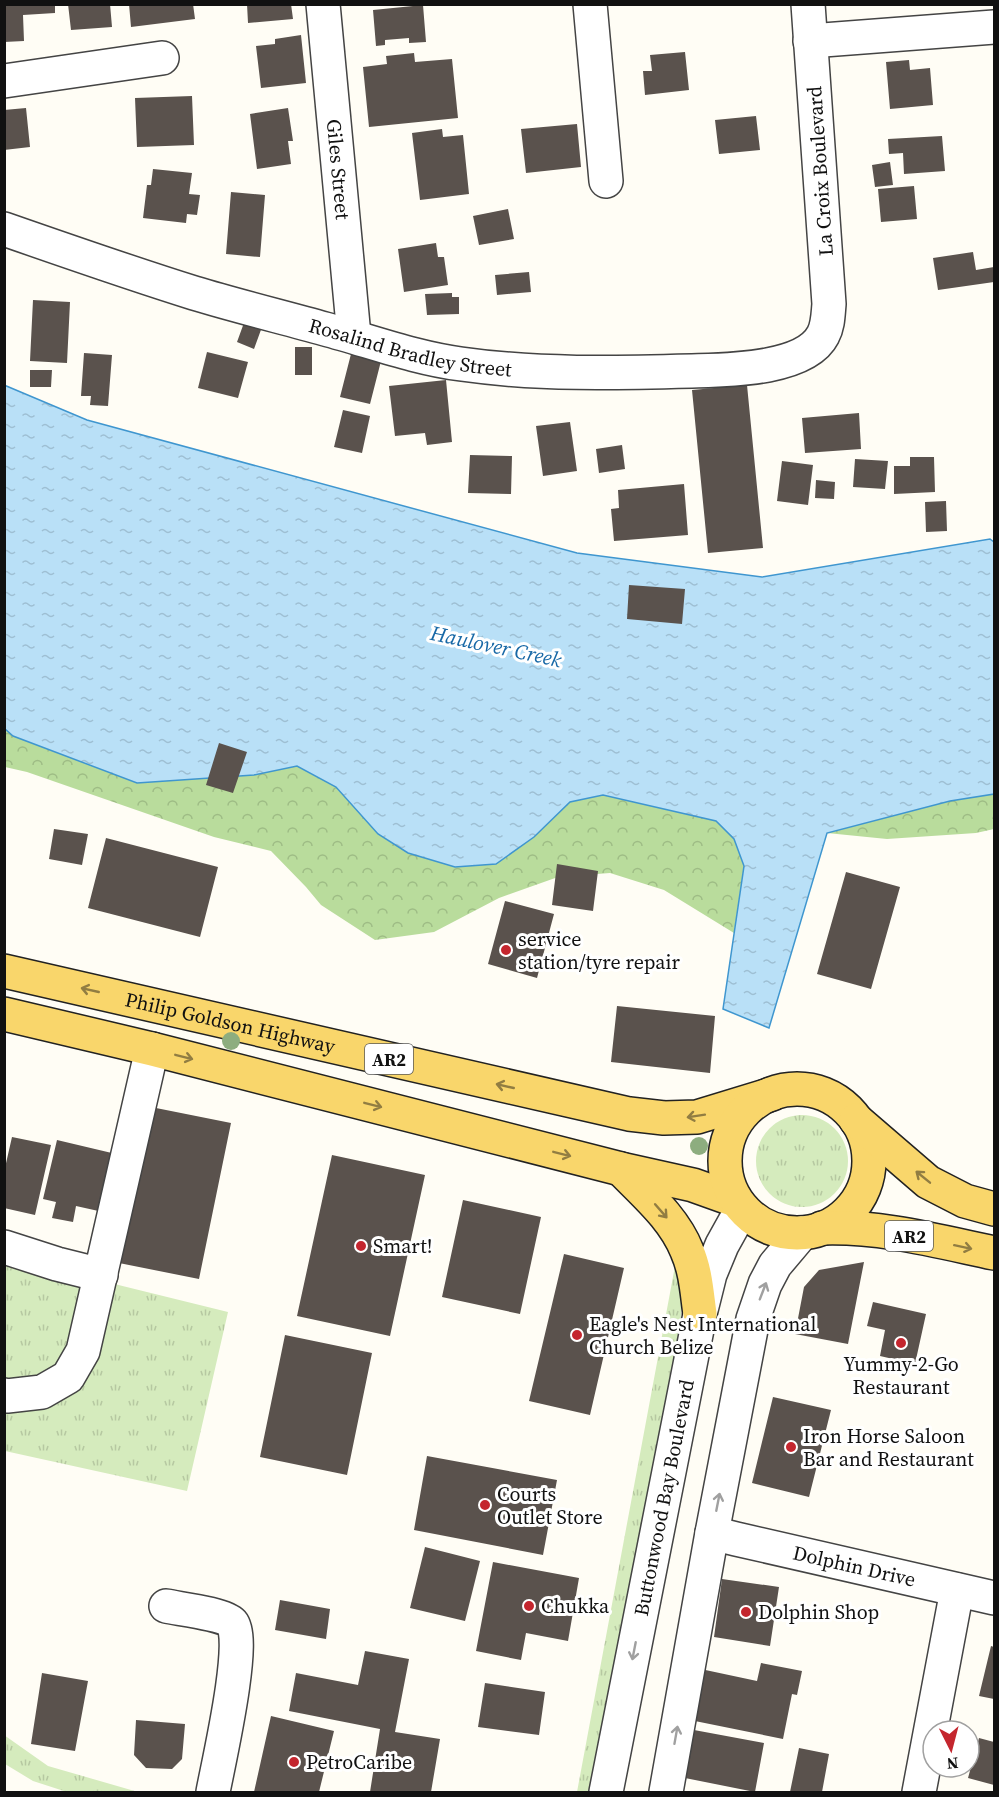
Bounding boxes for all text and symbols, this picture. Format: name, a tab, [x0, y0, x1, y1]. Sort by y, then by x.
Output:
street label: La Croix Boulevard	[800, 84, 840, 257]
street label: Giles Street	[320, 118, 357, 221]
street label: Rosalind Bradley Street	[306, 311, 513, 383]
water label: Haulover Creek	[427, 618, 564, 674]
place label: service station/tyre repair	[518, 925, 680, 976]
marker: service station/tyre repair	[499, 943, 513, 957]
one-way arrow	[81, 984, 100, 996]
street label: Philip Goldson Highway	[122, 985, 339, 1060]
road number: AR2	[365, 1044, 413, 1074]
one-way arrow	[174, 1052, 193, 1064]
one-way arrow	[496, 1079, 515, 1091]
one-way arrow	[363, 1100, 382, 1112]
one-way arrow	[687, 1110, 707, 1121]
one-way arrow	[552, 1148, 571, 1160]
one-way arrow	[915, 1170, 931, 1183]
one-way arrow	[654, 1203, 668, 1218]
road number: AR2	[885, 1221, 933, 1251]
place label: Smart!	[373, 1232, 432, 1260]
marker: Smart!	[354, 1239, 368, 1253]
one-way arrow	[953, 1242, 972, 1253]
one-way arrow	[758, 1282, 769, 1300]
place label: Eagle's Nest International Church Belize	[589, 1310, 816, 1361]
marker: Eagle's Nest International Church Belize	[570, 1328, 584, 1342]
marker: Yummy-2-Go Restaurant	[894, 1336, 908, 1350]
place label: Yummy-2-Go Restaurant	[843, 1350, 959, 1401]
street label: Buttonwood Bay Boulevard	[627, 1376, 701, 1618]
place label: Iron Horse Saloon Bar and Restaurant	[803, 1422, 974, 1473]
marker: Iron Horse Saloon Bar and Restaurant	[784, 1440, 798, 1454]
place label: Courts Outlet Store	[497, 1480, 603, 1531]
one-way arrow	[713, 1492, 724, 1512]
marker: Courts Outlet Store	[478, 1498, 492, 1512]
street label: Dolphin Drive	[790, 1538, 918, 1594]
place label: Chukka	[541, 1592, 610, 1620]
place label: Dolphin Shop	[758, 1598, 879, 1626]
marker: Chukka	[522, 1599, 536, 1613]
marker: Dolphin Shop	[739, 1605, 753, 1619]
one-way arrow	[628, 1641, 639, 1661]
north arrow	[921, 1719, 981, 1779]
one-way arrow	[671, 1726, 682, 1745]
place label: PetroCaribe	[306, 1748, 412, 1776]
text: N	[945, 1752, 960, 1776]
marker: PetroCaribe	[287, 1755, 301, 1769]

